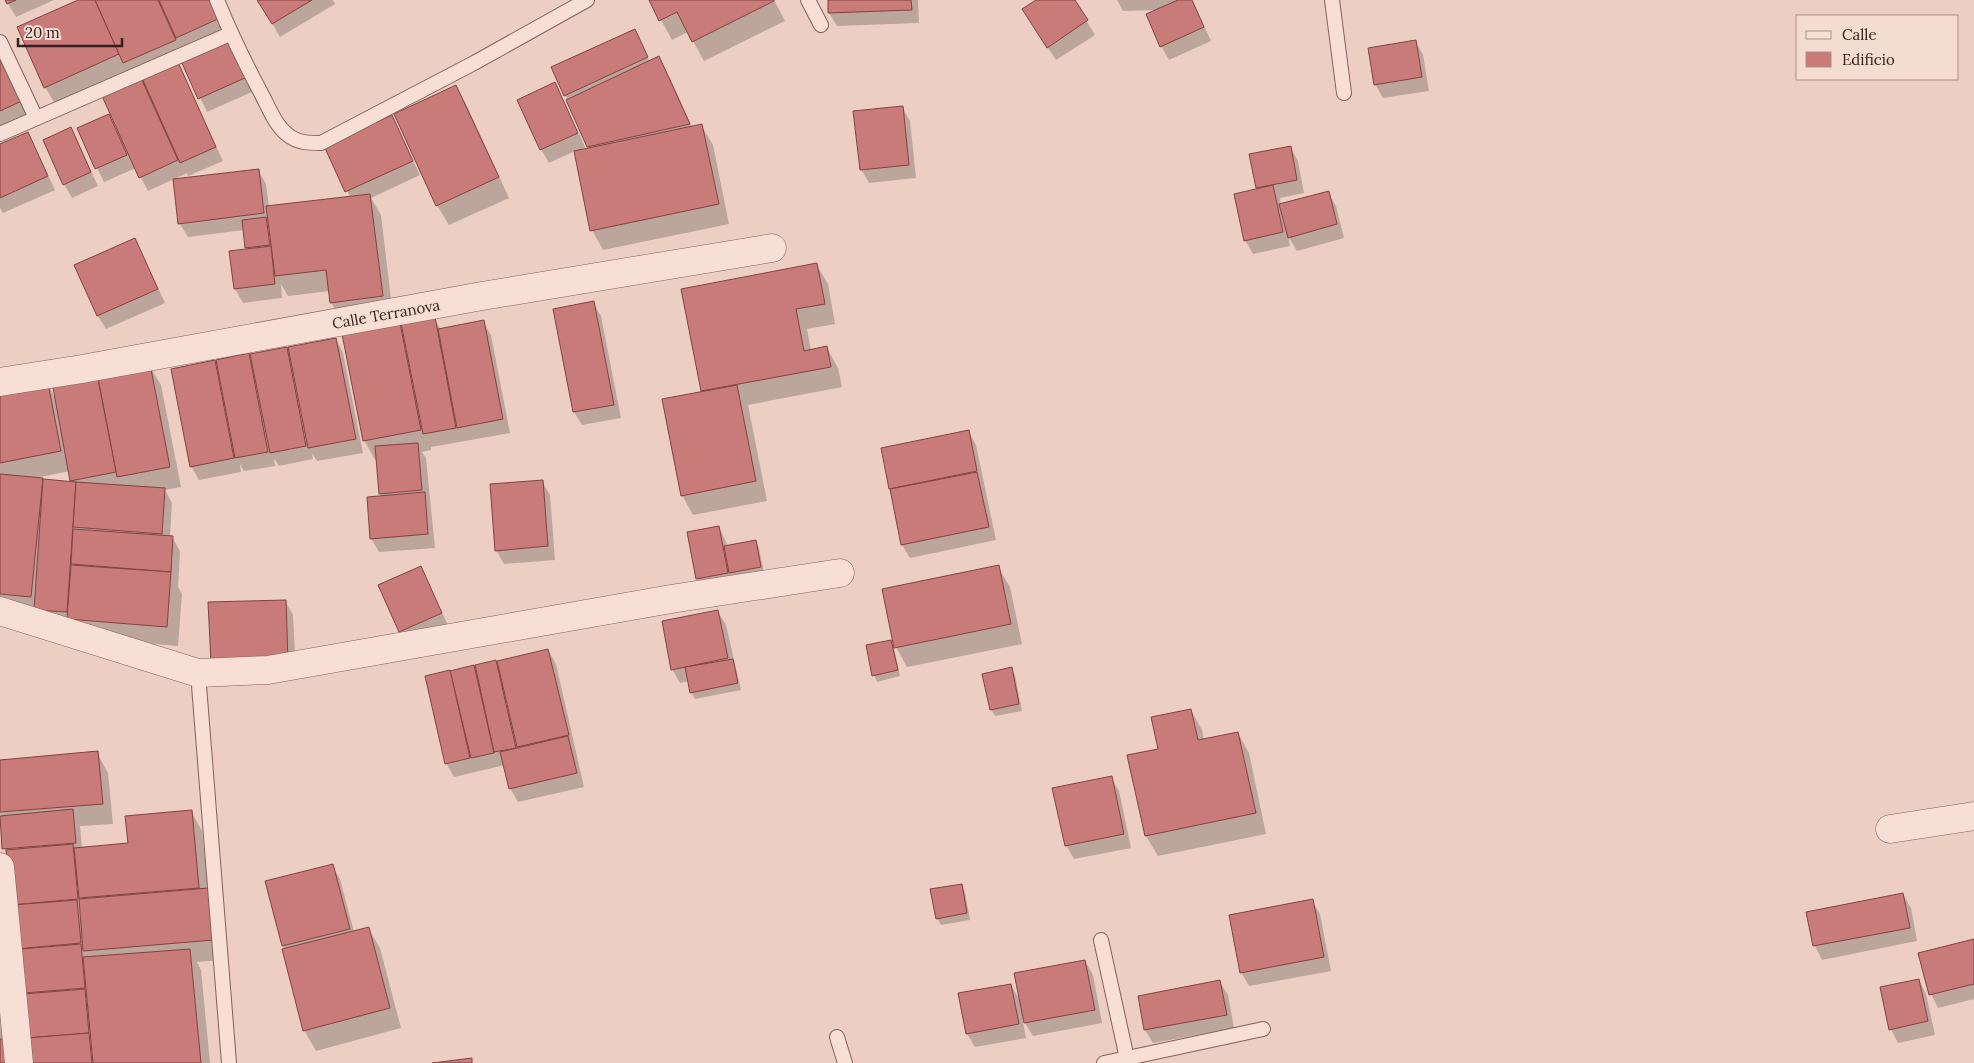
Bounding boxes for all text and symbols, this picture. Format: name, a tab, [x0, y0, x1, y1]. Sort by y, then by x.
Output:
scale bar	[18, 15, 121, 47]
legend	[1796, 15, 1959, 80]
text: 20 m	[25, 23, 60, 42]
text: Calle	[1842, 25, 1877, 44]
text: Edificio	[1842, 50, 1895, 69]
street label: Calle Terranova	[331, 295, 442, 333]

